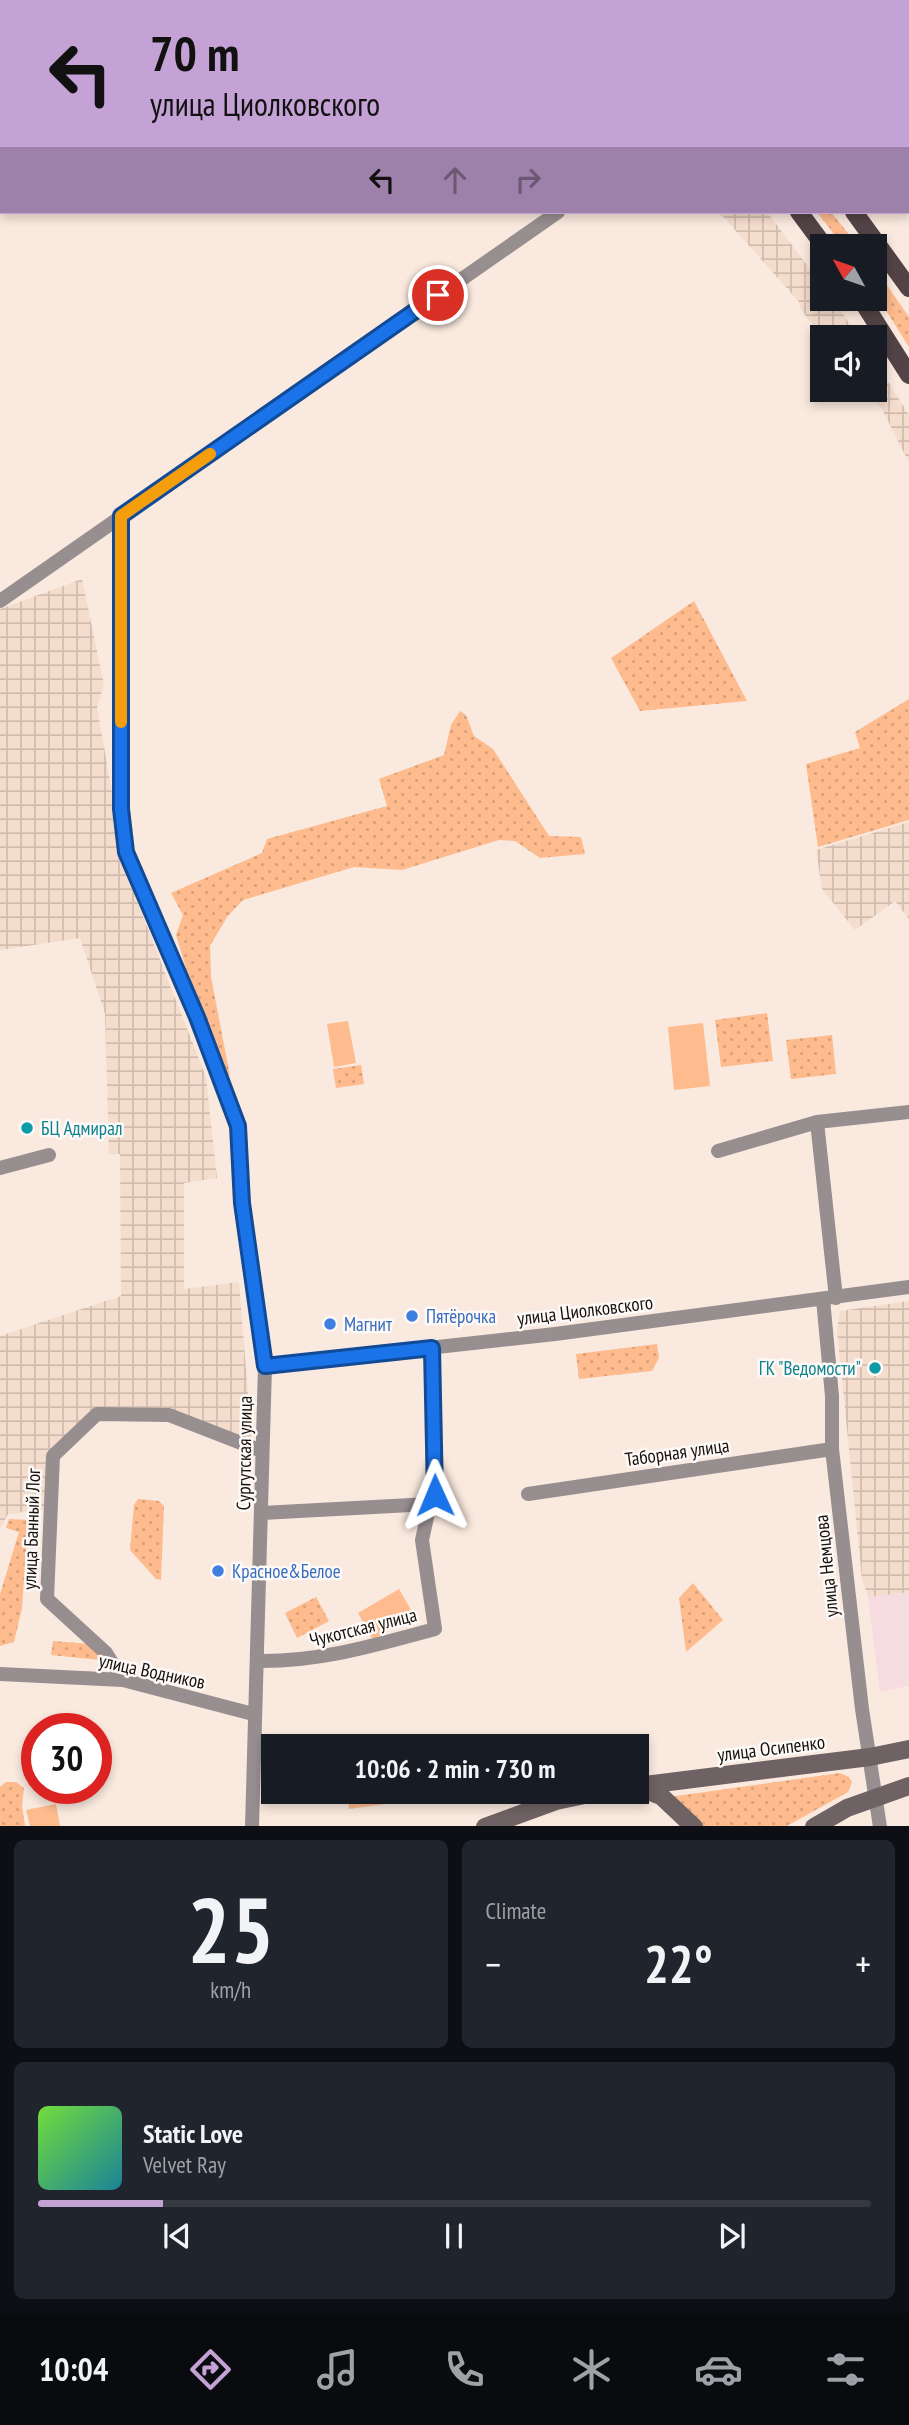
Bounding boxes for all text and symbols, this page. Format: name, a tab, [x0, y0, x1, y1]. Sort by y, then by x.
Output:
text: 70 m	[150, 21, 239, 85]
icon: left	[35, 28, 126, 119]
text: улица Циолковского	[150, 83, 380, 125]
icon: left	[363, 161, 401, 199]
icon: ahead	[436, 161, 474, 199]
icon: right	[509, 161, 547, 199]
north arrow	[810, 234, 887, 312]
map controls	[810, 234, 887, 402]
pin	[408, 265, 468, 325]
icon: arrive	[419, 276, 457, 314]
button: sound	[810, 325, 887, 402]
place label: БЦ Адмирал	[41, 1116, 122, 1140]
marker: БЦ Адмирал	[19, 1120, 35, 1136]
street label: улица Циолковского	[516, 1290, 654, 1330]
place label: Пятёрочка	[426, 1304, 496, 1328]
marker: Пятёрочка	[404, 1308, 420, 1324]
place label: Магнит	[344, 1312, 393, 1336]
marker: Магнит	[322, 1316, 338, 1332]
place label: ГК "Ведомости"	[759, 1356, 861, 1380]
marker: ГК "Ведомости"	[867, 1360, 883, 1376]
street label: Сургутская улица	[231, 1395, 257, 1511]
street label: Таборная улица	[623, 1433, 731, 1471]
position arrow	[398, 1458, 472, 1532]
street label: улица Банный Лог	[17, 1467, 45, 1590]
street label: улица Немцова	[809, 1514, 843, 1618]
place label: Красное&Белое	[232, 1559, 341, 1583]
marker: Красное&Белое	[210, 1563, 226, 1579]
street label: Чукотская улица	[307, 1602, 419, 1652]
street label: улица Водников	[97, 1648, 207, 1694]
speed limit sign: 30	[21, 1713, 112, 1804]
street label: улица Осипенко	[716, 1729, 826, 1767]
text: 10:06 · 2 min · 730 m	[355, 1752, 555, 1785]
text: 25	[187, 1870, 274, 1988]
text: Climate	[486, 1896, 546, 1925]
text: 22°	[644, 1930, 713, 1997]
text: −	[486, 1939, 501, 1988]
text: +	[855, 1939, 871, 1988]
text: km/h	[210, 1975, 251, 2004]
text: Static Love	[143, 2117, 243, 2150]
text: Velvet Ray	[143, 2150, 226, 2179]
icon: previous	[158, 2217, 196, 2255]
icon: pause	[435, 2217, 473, 2255]
icon: next	[713, 2217, 751, 2255]
icon: directions	[186, 2345, 235, 2394]
icon: music	[313, 2345, 362, 2394]
icon: phone	[440, 2345, 489, 2394]
icon: climate	[567, 2345, 616, 2394]
icon: car	[694, 2345, 743, 2394]
icon: filters	[821, 2345, 870, 2394]
text: 10:04	[39, 2348, 108, 2390]

